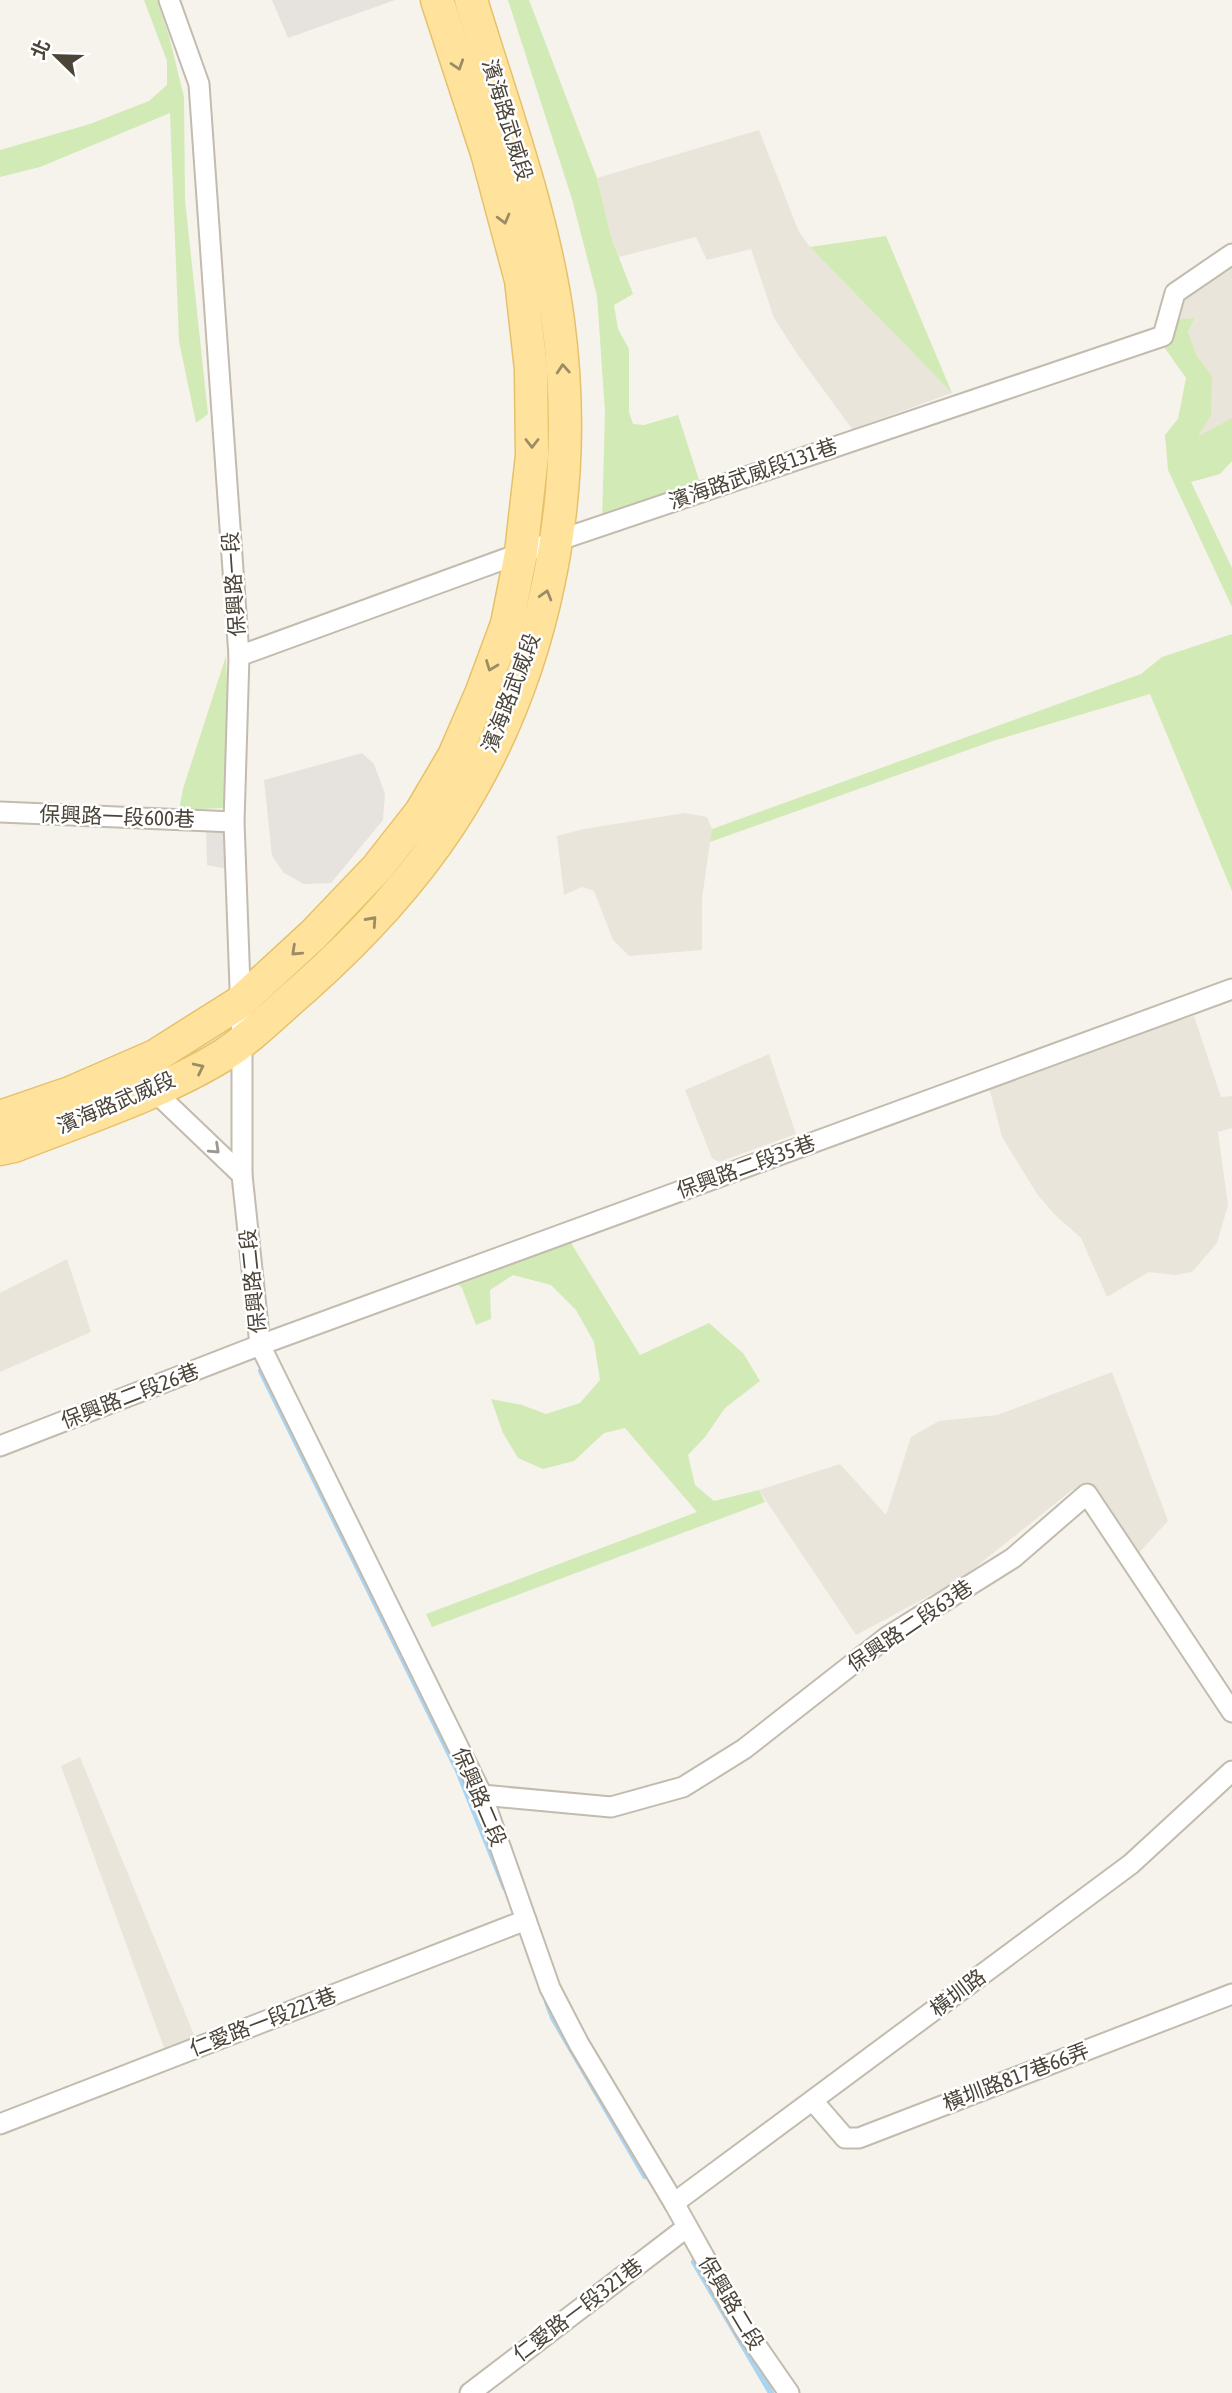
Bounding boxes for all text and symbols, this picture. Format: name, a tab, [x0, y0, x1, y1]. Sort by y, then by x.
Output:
north arrow	[21, 21, 91, 91]
text: 北	[27, 36, 54, 62]
street label: 濱海路武威段	[478, 56, 538, 183]
one-way arrow	[450, 59, 465, 71]
one-way arrow	[496, 212, 510, 224]
one-way arrow	[556, 363, 571, 374]
street label: 濱海路武威段131巷	[665, 433, 840, 513]
one-way arrow	[524, 439, 540, 449]
street label: 保興路一段	[217, 531, 249, 637]
one-way arrow	[538, 589, 553, 601]
street label: 濱海路武威段	[476, 630, 544, 756]
one-way arrow	[486, 659, 500, 671]
street label: 保興路一段600巷	[39, 801, 195, 831]
one-way arrow	[363, 917, 376, 930]
one-way arrow	[291, 943, 304, 955]
one-way arrow	[192, 1062, 204, 1076]
street label: 濱海路武威段	[53, 1066, 178, 1138]
street label: 保興路二段35巷	[673, 1130, 818, 1202]
one-way arrow	[207, 1141, 220, 1154]
street label: 保興路二段	[235, 1228, 269, 1335]
street label: 保興路二段26巷	[57, 1358, 202, 1432]
street label: 保興路二段63巷	[842, 1574, 977, 1676]
street label: 保興路二段	[448, 1744, 511, 1850]
street label: 橫圳路	[925, 1964, 990, 2021]
street label: 仁愛路一段221巷	[186, 1982, 340, 2060]
street label: 橫圳路817巷66弄	[939, 2037, 1092, 2115]
street label: 保興路二段	[695, 2251, 769, 2354]
street label: 仁愛路一段321巷	[508, 2253, 647, 2366]

